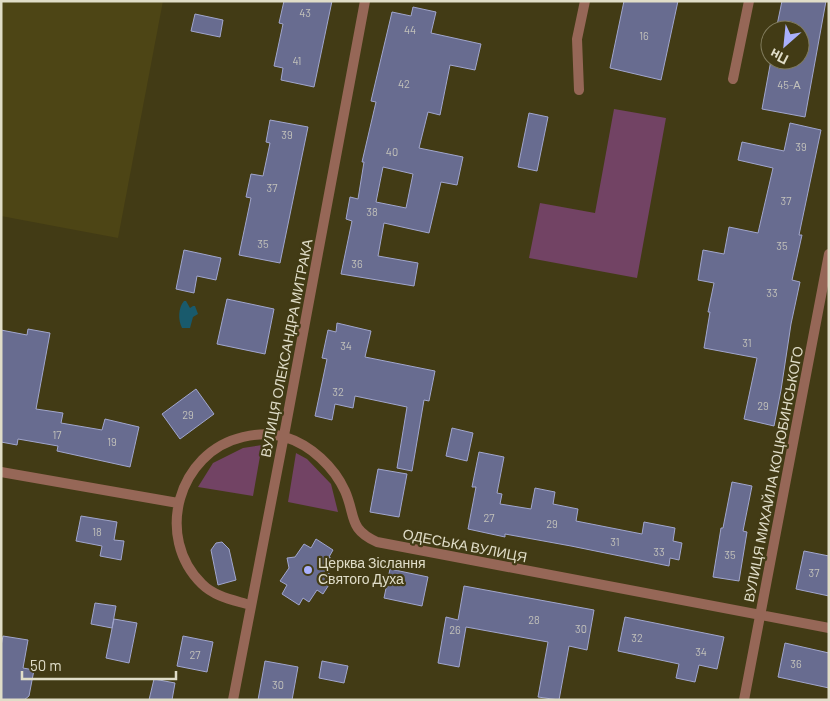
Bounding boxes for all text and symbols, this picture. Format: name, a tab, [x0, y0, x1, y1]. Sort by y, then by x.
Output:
house number: 43	[299, 6, 311, 19]
north arrow	[760, 20, 810, 70]
house number: 44	[404, 23, 416, 36]
house number: 16	[639, 29, 649, 42]
text: Пн	[767, 45, 791, 69]
house number: 41	[293, 54, 301, 67]
house number: 42	[398, 77, 410, 90]
house number: 45-А	[777, 78, 801, 91]
house number: 39	[281, 128, 293, 141]
house number: 39	[795, 140, 807, 153]
house number: 40	[386, 145, 398, 158]
house number: 37	[267, 181, 277, 194]
house number: 37	[781, 194, 791, 207]
house number: 38	[366, 205, 378, 218]
street label: ВУЛИЦЯ ОЛЕКСАНДРА МИТРАКА	[256, 237, 316, 459]
house number: 35	[257, 237, 269, 250]
house number: 35	[776, 239, 788, 252]
house number: 36	[351, 257, 363, 270]
house number: 33	[766, 286, 778, 299]
house number: 31	[742, 336, 752, 349]
house number: 34	[340, 339, 352, 352]
street label: ВУЛИЦЯ МИХАЙЛА КОЦЮБИНСЬКОГО	[740, 345, 806, 603]
house number: 32	[332, 385, 344, 398]
house number: 29	[757, 399, 769, 412]
house number: 29	[182, 408, 194, 421]
house number: 17	[52, 428, 62, 441]
house number: 19	[107, 435, 117, 448]
house number: 27	[483, 511, 495, 524]
house number: 29	[546, 517, 558, 530]
house number: 18	[92, 525, 102, 538]
street label: ОДЕСЬКА ВУЛИЦЯ	[402, 525, 528, 565]
house number: 31	[610, 535, 620, 548]
house number: 33	[653, 545, 665, 558]
house number: 35	[724, 548, 736, 561]
place label: Церква Зіслання Святого Духа	[318, 554, 426, 587]
marker: Церква Зіслання Святого Духа	[302, 564, 314, 576]
house number: 37	[809, 566, 819, 579]
house number: 28	[528, 613, 540, 626]
house number: 30	[575, 622, 587, 635]
house number: 26	[449, 623, 461, 636]
house number: 32	[631, 631, 643, 644]
house number: 34	[695, 645, 707, 658]
scale bar	[22, 648, 176, 680]
house number: 27	[189, 648, 201, 661]
text: 50 m	[30, 656, 62, 674]
house number: 36	[790, 657, 802, 670]
house number: 30	[272, 678, 284, 691]

